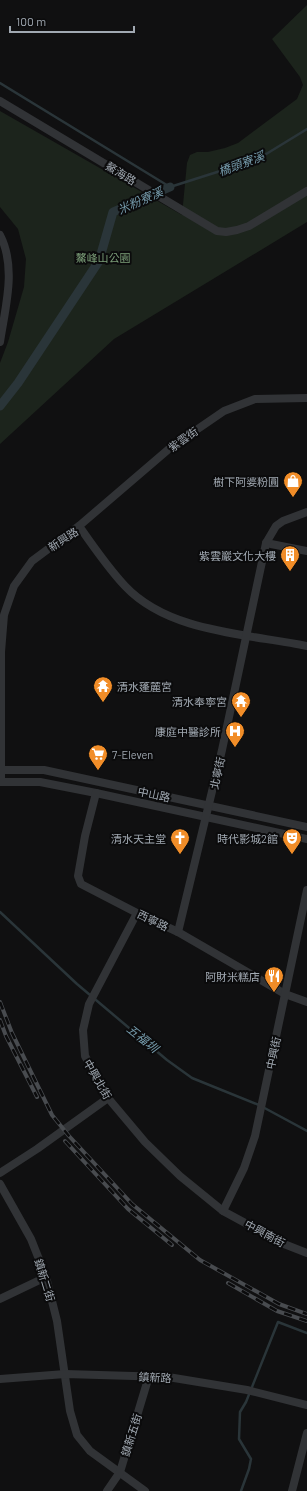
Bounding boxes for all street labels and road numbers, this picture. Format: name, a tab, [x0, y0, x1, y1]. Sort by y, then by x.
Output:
street label: 鰲海路	[104, 159, 138, 187]
street label: 紫雲街	[166, 424, 200, 454]
street label: 新興路	[46, 525, 80, 553]
street label: 北寧街	[207, 755, 227, 791]
street label: 中山路	[137, 784, 171, 804]
street label: 西寧路	[135, 907, 171, 933]
street label: 中興街	[263, 1036, 283, 1070]
street label: 中興北街	[81, 1057, 115, 1101]
street label: 中興南街	[243, 1217, 287, 1249]
street label: 鎮新二街	[32, 1257, 58, 1303]
street label: 鎮新路	[138, 1370, 172, 1384]
street label: 鎮新五街	[118, 1412, 144, 1458]

